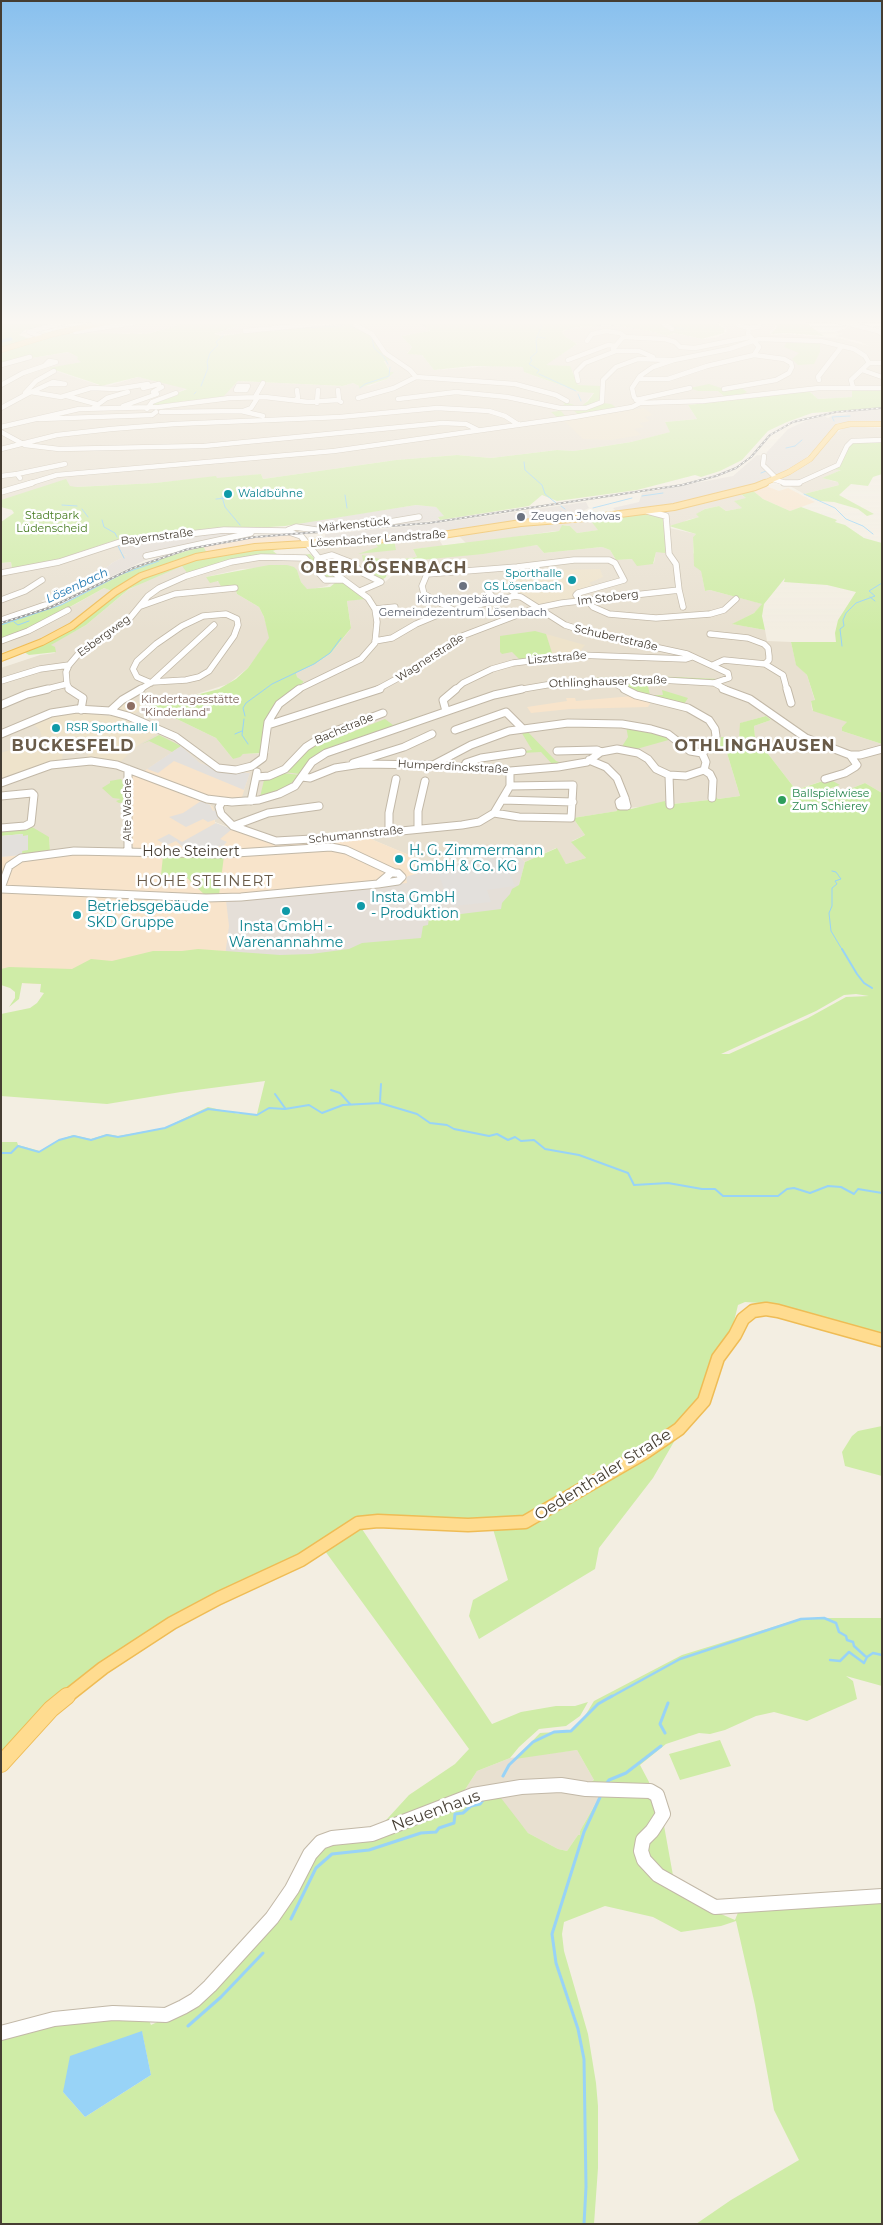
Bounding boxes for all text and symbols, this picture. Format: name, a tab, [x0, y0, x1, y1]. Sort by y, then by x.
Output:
place label: Waldbühne	[238, 487, 303, 501]
marker: Waldbühne	[222, 488, 234, 500]
park label: Stadtpark Lüdenscheid	[16, 509, 88, 535]
place label: Zeugen Jehovas	[531, 510, 620, 524]
marker: Zeugen Jehovas	[515, 511, 527, 523]
street label: Märkenstück	[318, 515, 390, 535]
street label: Bayernstraße	[120, 526, 194, 548]
street label: Lösenbacher Landstraße	[310, 528, 446, 550]
district label: OBERLÖSENBACH	[299, 558, 469, 578]
water label: Lösenbach	[44, 565, 110, 607]
place label: Sporthalle GS Lösenbach	[484, 567, 562, 593]
marker: Sporthalle GS Lösenbach	[566, 574, 578, 586]
marker: Kirchengebäude Gemeindezentrum Lösenbach	[457, 580, 469, 592]
street label: Im Stoberg	[577, 588, 639, 608]
place label: Kirchengebäude Gemeindezentrum Lösenbach	[379, 593, 547, 619]
street label: Esbergweg	[75, 612, 133, 660]
street label: Schubertstraße	[573, 622, 659, 654]
street label: Wagnerstraße	[394, 631, 466, 685]
street label: Lisztstraße	[527, 649, 587, 667]
street label: Othlinghauser Straße	[549, 673, 667, 691]
place label: Kindertagesstätte "Kinderland"	[141, 693, 239, 719]
marker: Kindertagesstätte "Kinderland"	[125, 700, 137, 712]
street label: Bachstraße	[313, 711, 375, 747]
place label: RSR Sporthalle II	[66, 721, 158, 735]
marker: RSR Sporthalle II	[50, 722, 62, 734]
district label: BUCKESFELD	[10, 736, 136, 756]
district label: OTHLINGHAUSEN	[673, 736, 837, 756]
street label: Humperdinckstraße	[397, 758, 509, 776]
street label: Alte Wache	[121, 779, 135, 841]
place label: Ballspielwiese Zum Schierey	[792, 787, 869, 813]
marker: Ballspielwiese Zum Schierey	[776, 794, 788, 806]
street label: Schumannstraße	[308, 823, 404, 847]
place label: H. G. Zimmermann GmbH & Co. KG	[409, 843, 543, 876]
street label: Hohe Steinert	[142, 844, 240, 860]
marker: H. G. Zimmermann GmbH & Co. KG	[393, 853, 405, 865]
district label: HOHE STEINERT	[135, 873, 275, 891]
place label: Insta GmbH - Produktion	[371, 890, 459, 922]
place label: Betriebsgebäude SKD Gruppe	[87, 899, 209, 932]
marker: Insta GmbH - Produktion	[355, 900, 367, 912]
marker: Insta GmbH - Warenannahme	[280, 905, 292, 917]
marker: Betriebsgebäude SKD Gruppe	[71, 909, 83, 921]
place label: Insta GmbH - Warenannahme	[229, 919, 343, 952]
street label: Oedenthaler Straße	[531, 1425, 675, 1525]
street label: Neuenhaus	[389, 1786, 483, 1836]

